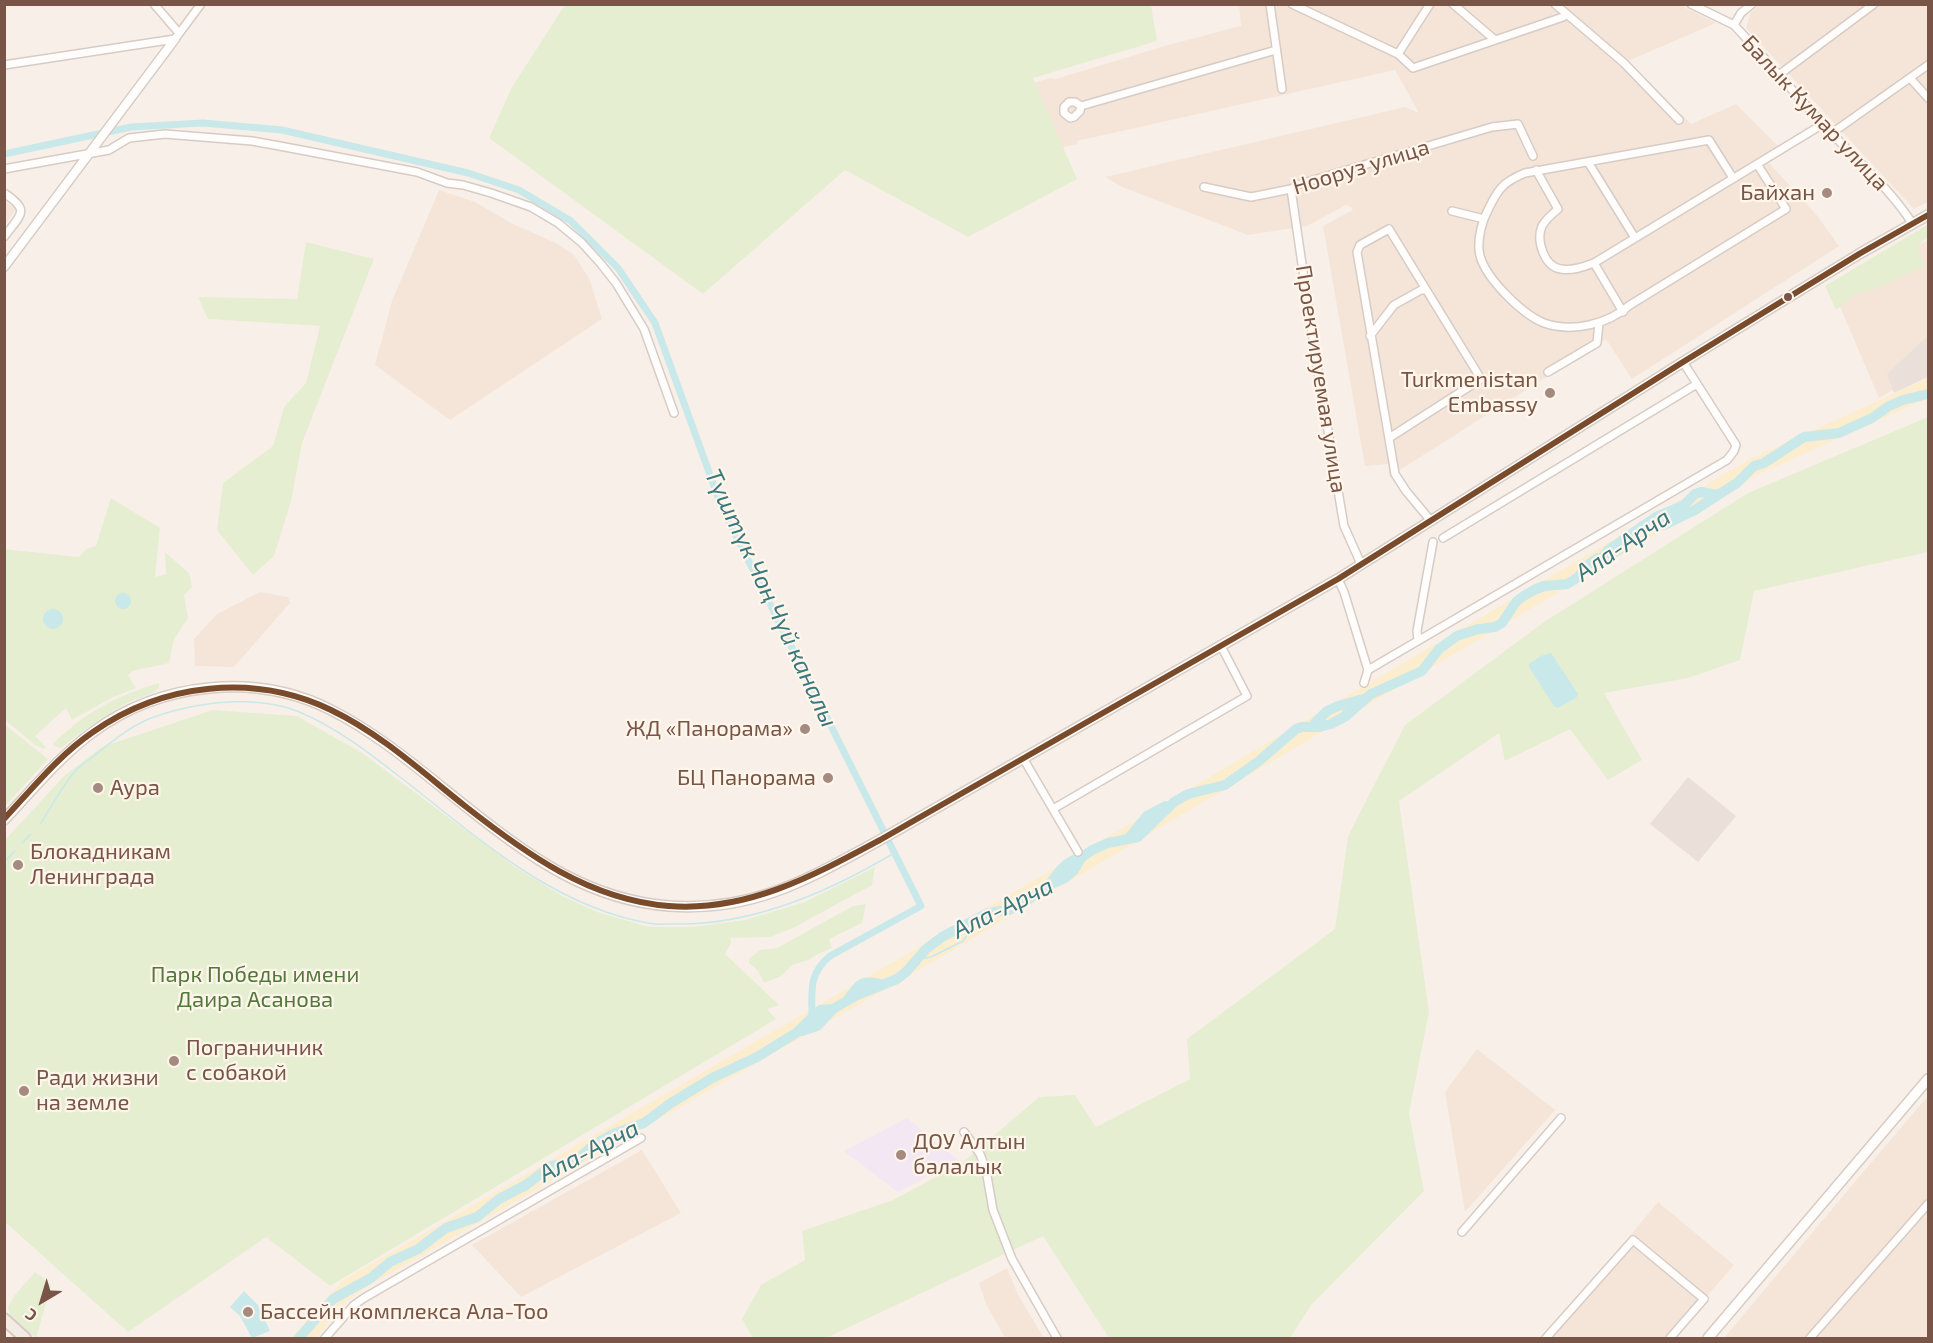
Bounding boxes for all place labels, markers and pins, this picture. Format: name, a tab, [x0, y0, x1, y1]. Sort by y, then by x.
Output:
place label: Байхан	[1740, 180, 1815, 206]
marker: Байхан	[1820, 186, 1834, 200]
unlabelled marker	[1782, 291, 1794, 303]
place label: Turkmenistan Embassy	[1401, 367, 1538, 418]
marker: Turkmenistan Embassy	[1543, 386, 1557, 400]
place label: ЖД «Панорама»	[626, 716, 793, 742]
marker: ЖД «Панорама»	[798, 722, 812, 736]
place label: БЦ Панорама	[677, 765, 816, 791]
marker: БЦ Панорама	[821, 771, 835, 785]
place label: Аура	[110, 775, 160, 801]
marker: Аура	[91, 781, 105, 795]
place label: Блокадникам Ленинграда	[30, 839, 171, 890]
marker: Блокадникам Ленинграда	[11, 858, 25, 872]
place label: Пограничник с собакой	[186, 1035, 323, 1086]
marker: Пограничник с собакой	[167, 1054, 181, 1068]
place label: Ради жизни на земле	[36, 1065, 159, 1116]
marker: Ради жизни на земле	[17, 1084, 31, 1098]
place label: ДОУ Алтын балалык	[913, 1129, 1026, 1180]
marker: ДОУ Алтын балалык	[894, 1148, 908, 1162]
place label: Бассейн комплекса Ала-Тоо	[260, 1299, 549, 1325]
marker: Бассейн комплекса Ала-Тоо	[241, 1305, 255, 1319]

